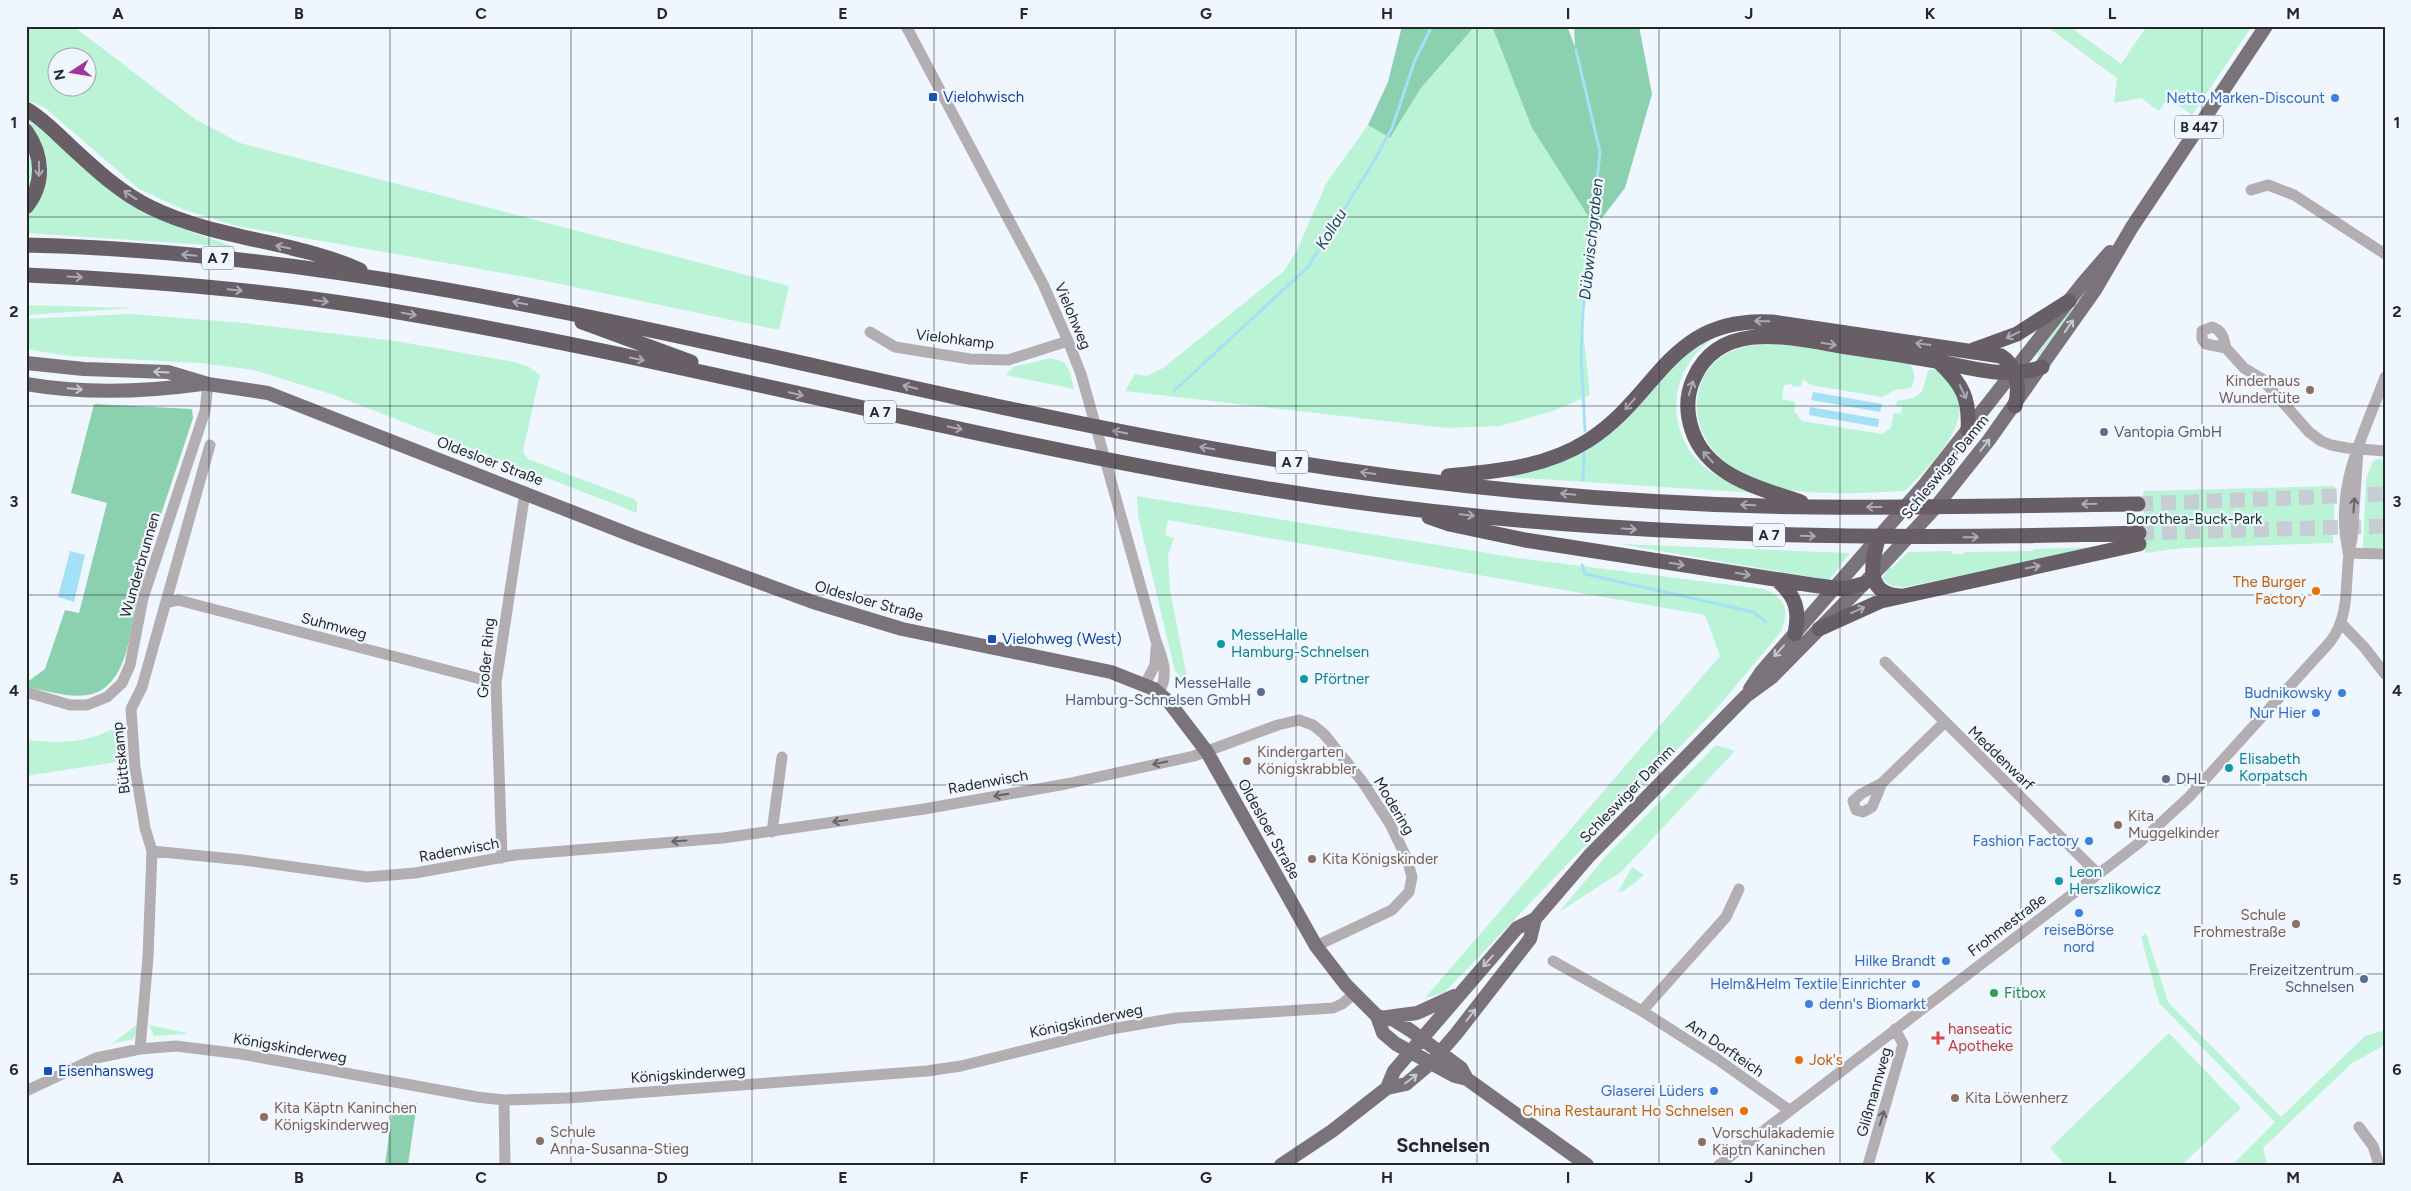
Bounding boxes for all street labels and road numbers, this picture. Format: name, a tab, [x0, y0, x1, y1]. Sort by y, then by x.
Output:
road number: B 447	[2175, 115, 2223, 138]
road number: A 7	[202, 247, 234, 270]
street label: Vielohweg	[1051, 280, 1095, 352]
street label: Vielohkamp	[915, 325, 995, 353]
road number: A 7	[864, 401, 896, 424]
street label: Schleswiger Damm	[1898, 411, 1992, 523]
street label: Oldesloer Straße	[434, 433, 546, 489]
road number: A 7	[1276, 451, 1308, 474]
street label: Wunderbrunnen	[116, 510, 164, 620]
road number: A 7	[1753, 524, 1785, 546]
street label: Oldesloer Straße	[813, 577, 925, 625]
street label: Suhmweg	[299, 609, 369, 643]
street label: Großer Ring	[474, 617, 498, 699]
street label: Büttskamp	[108, 721, 134, 795]
street label: Meddenwarf	[1964, 722, 2038, 794]
street label: Schleswiger Damm	[1576, 741, 1678, 847]
street label: Radenwisch	[947, 766, 1029, 798]
street label: Modering	[1370, 774, 1418, 838]
street label: Oldesloer Straße	[1234, 776, 1304, 882]
street label: Radenwisch	[418, 834, 500, 866]
street label: Frohmestraße	[1964, 890, 2050, 960]
street label: Königskinderweg	[1028, 1000, 1144, 1042]
street label: Am Dorfteich	[1683, 1015, 1767, 1081]
street label: Königskinderweg	[232, 1029, 348, 1067]
street label: Glißmannweg	[1853, 1045, 1895, 1139]
street label: Königskinderweg	[630, 1061, 746, 1087]

